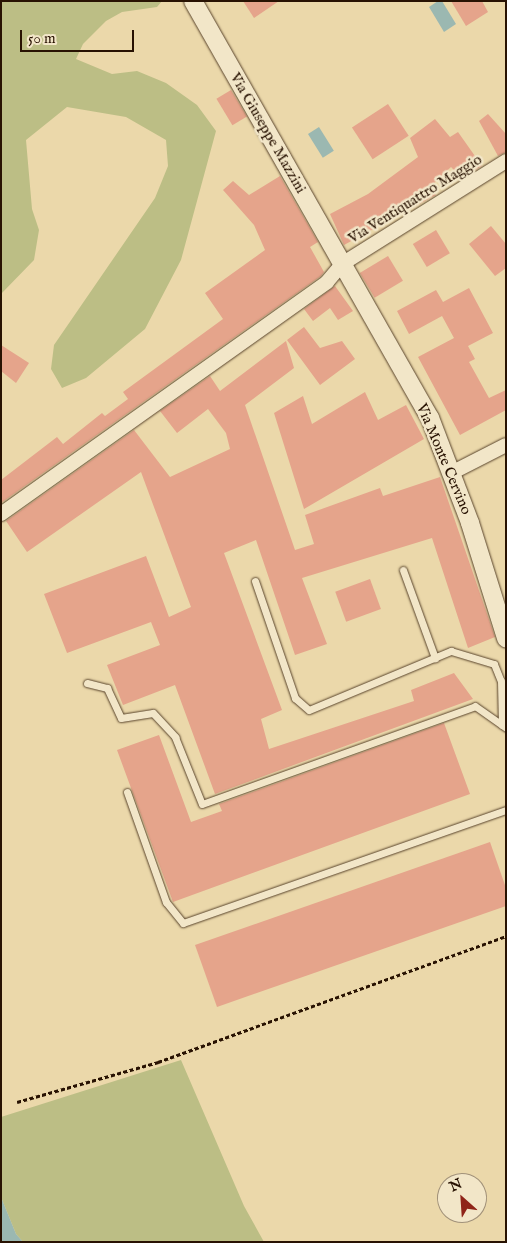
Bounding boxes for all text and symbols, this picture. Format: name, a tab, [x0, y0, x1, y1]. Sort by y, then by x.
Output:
scale bar	[22, 20, 136, 52]
text: 50 m	[28, 29, 56, 48]
street label: Via Giuseppe Mazzini	[226, 69, 310, 197]
street label: Via Ventiquattro Maggio	[345, 150, 485, 248]
street label: Via Monte Cervino	[413, 401, 475, 517]
north arrow	[437, 1173, 487, 1223]
text: N	[446, 1175, 465, 1196]

